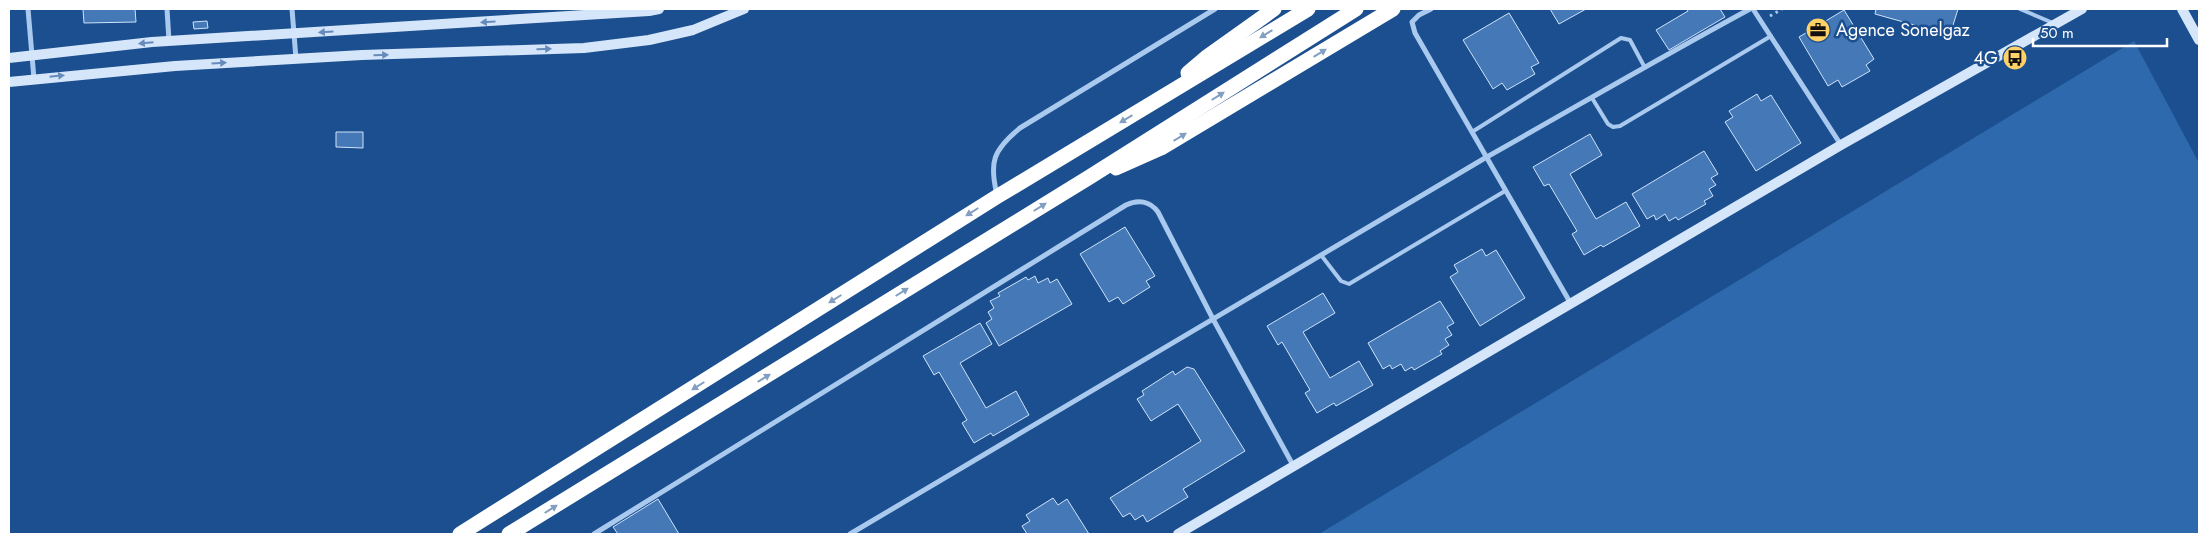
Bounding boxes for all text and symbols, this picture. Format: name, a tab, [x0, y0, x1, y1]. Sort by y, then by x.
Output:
scale bar	[2033, 15, 2167, 47]
office icon: Agence Sonelgaz	[1805, 17, 1831, 43]
place label: Agence Sonelgaz	[1836, 17, 1971, 43]
one-way arrow	[480, 18, 496, 26]
text: 50 m	[2040, 22, 2074, 44]
one-way arrow	[318, 29, 334, 37]
one-way arrow	[1260, 30, 1273, 39]
one-way arrow	[138, 39, 154, 47]
one-way arrow	[536, 45, 552, 53]
place label: 4G	[1974, 45, 1998, 71]
bus stop icon: 4G	[2002, 45, 2028, 71]
one-way arrow	[1313, 48, 1326, 57]
one-way arrow	[374, 50, 390, 58]
one-way arrow	[211, 59, 227, 67]
one-way arrow	[49, 72, 65, 80]
one-way arrow	[1212, 91, 1225, 100]
one-way arrow	[1120, 114, 1133, 123]
one-way arrow	[1174, 132, 1187, 141]
one-way arrow	[1034, 203, 1047, 212]
one-way arrow	[965, 207, 979, 217]
one-way arrow	[896, 288, 909, 297]
one-way arrow	[828, 294, 841, 304]
one-way arrow	[757, 373, 770, 382]
one-way arrow	[691, 381, 704, 391]
one-way arrow	[544, 504, 557, 513]

